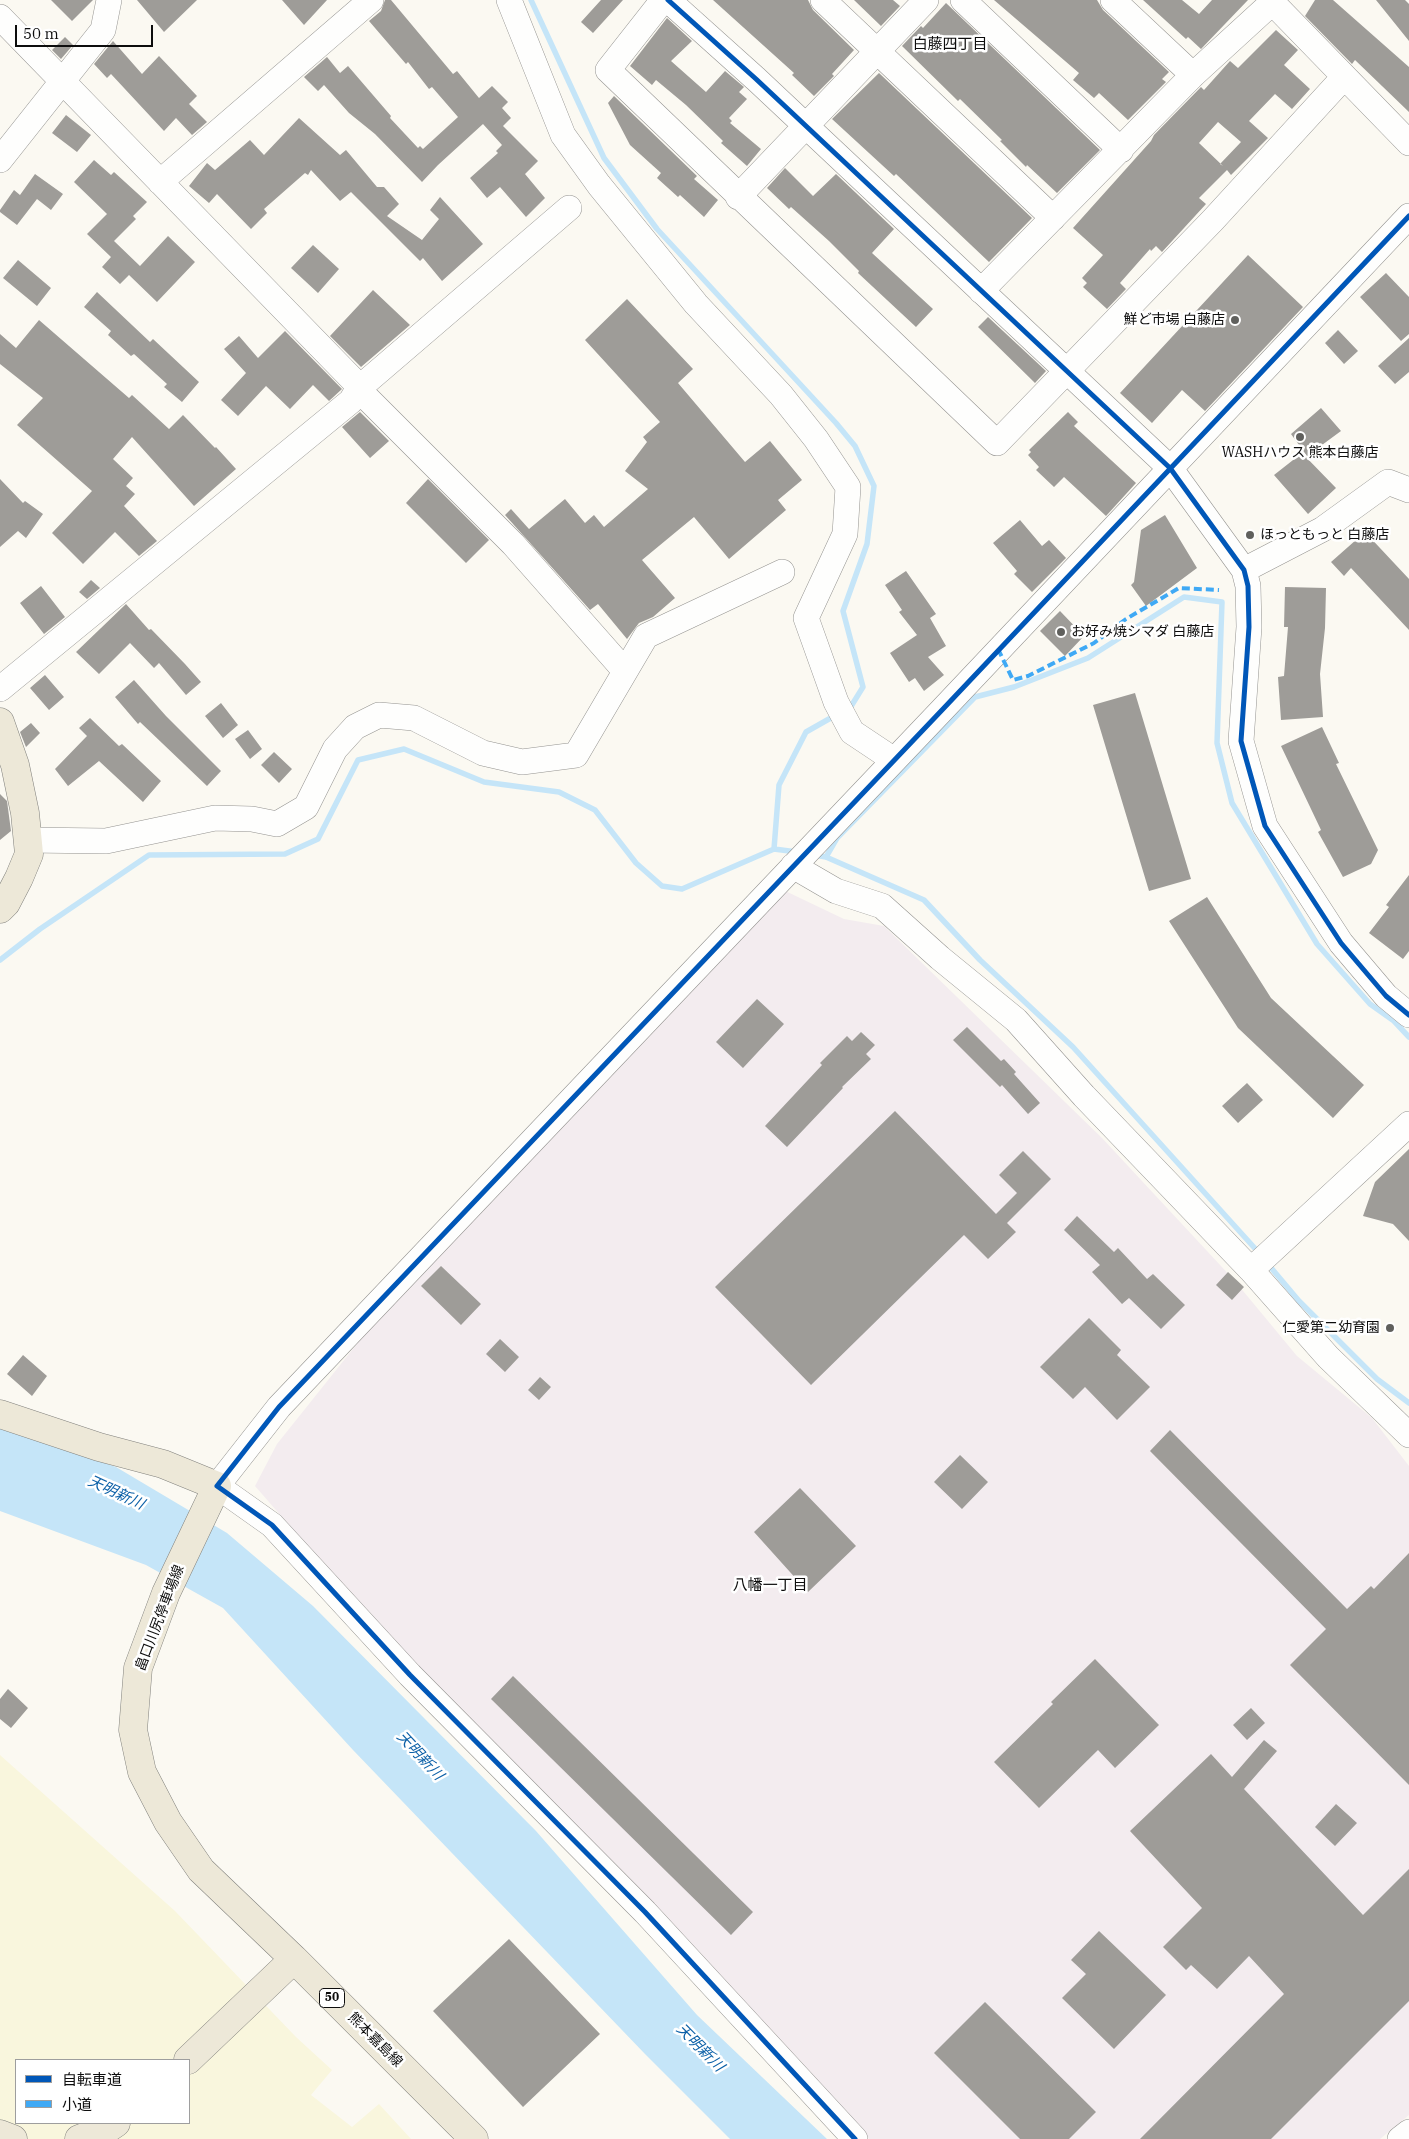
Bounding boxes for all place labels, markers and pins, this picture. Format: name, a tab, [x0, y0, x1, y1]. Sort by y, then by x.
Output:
place label: 鮮ど市場 白藤店	[1124, 312, 1225, 328]
marker: 鮮ど市場 白藤店	[1229, 314, 1241, 326]
marker: WASHハウス 熊本白藤店	[1294, 431, 1306, 443]
place label: WASHハウス 熊本白藤店	[1221, 445, 1379, 461]
place label: ほっともっと 白藤店	[1260, 527, 1389, 543]
marker: ほっともっと 白藤店	[1244, 529, 1256, 541]
place label: お好み焼シマダ 白藤店	[1071, 624, 1214, 640]
marker: お好み焼シマダ 白藤店	[1055, 626, 1067, 638]
place label: 仁愛第二幼育園	[1282, 1320, 1380, 1336]
marker: 仁愛第二幼育園	[1384, 1322, 1396, 1334]

